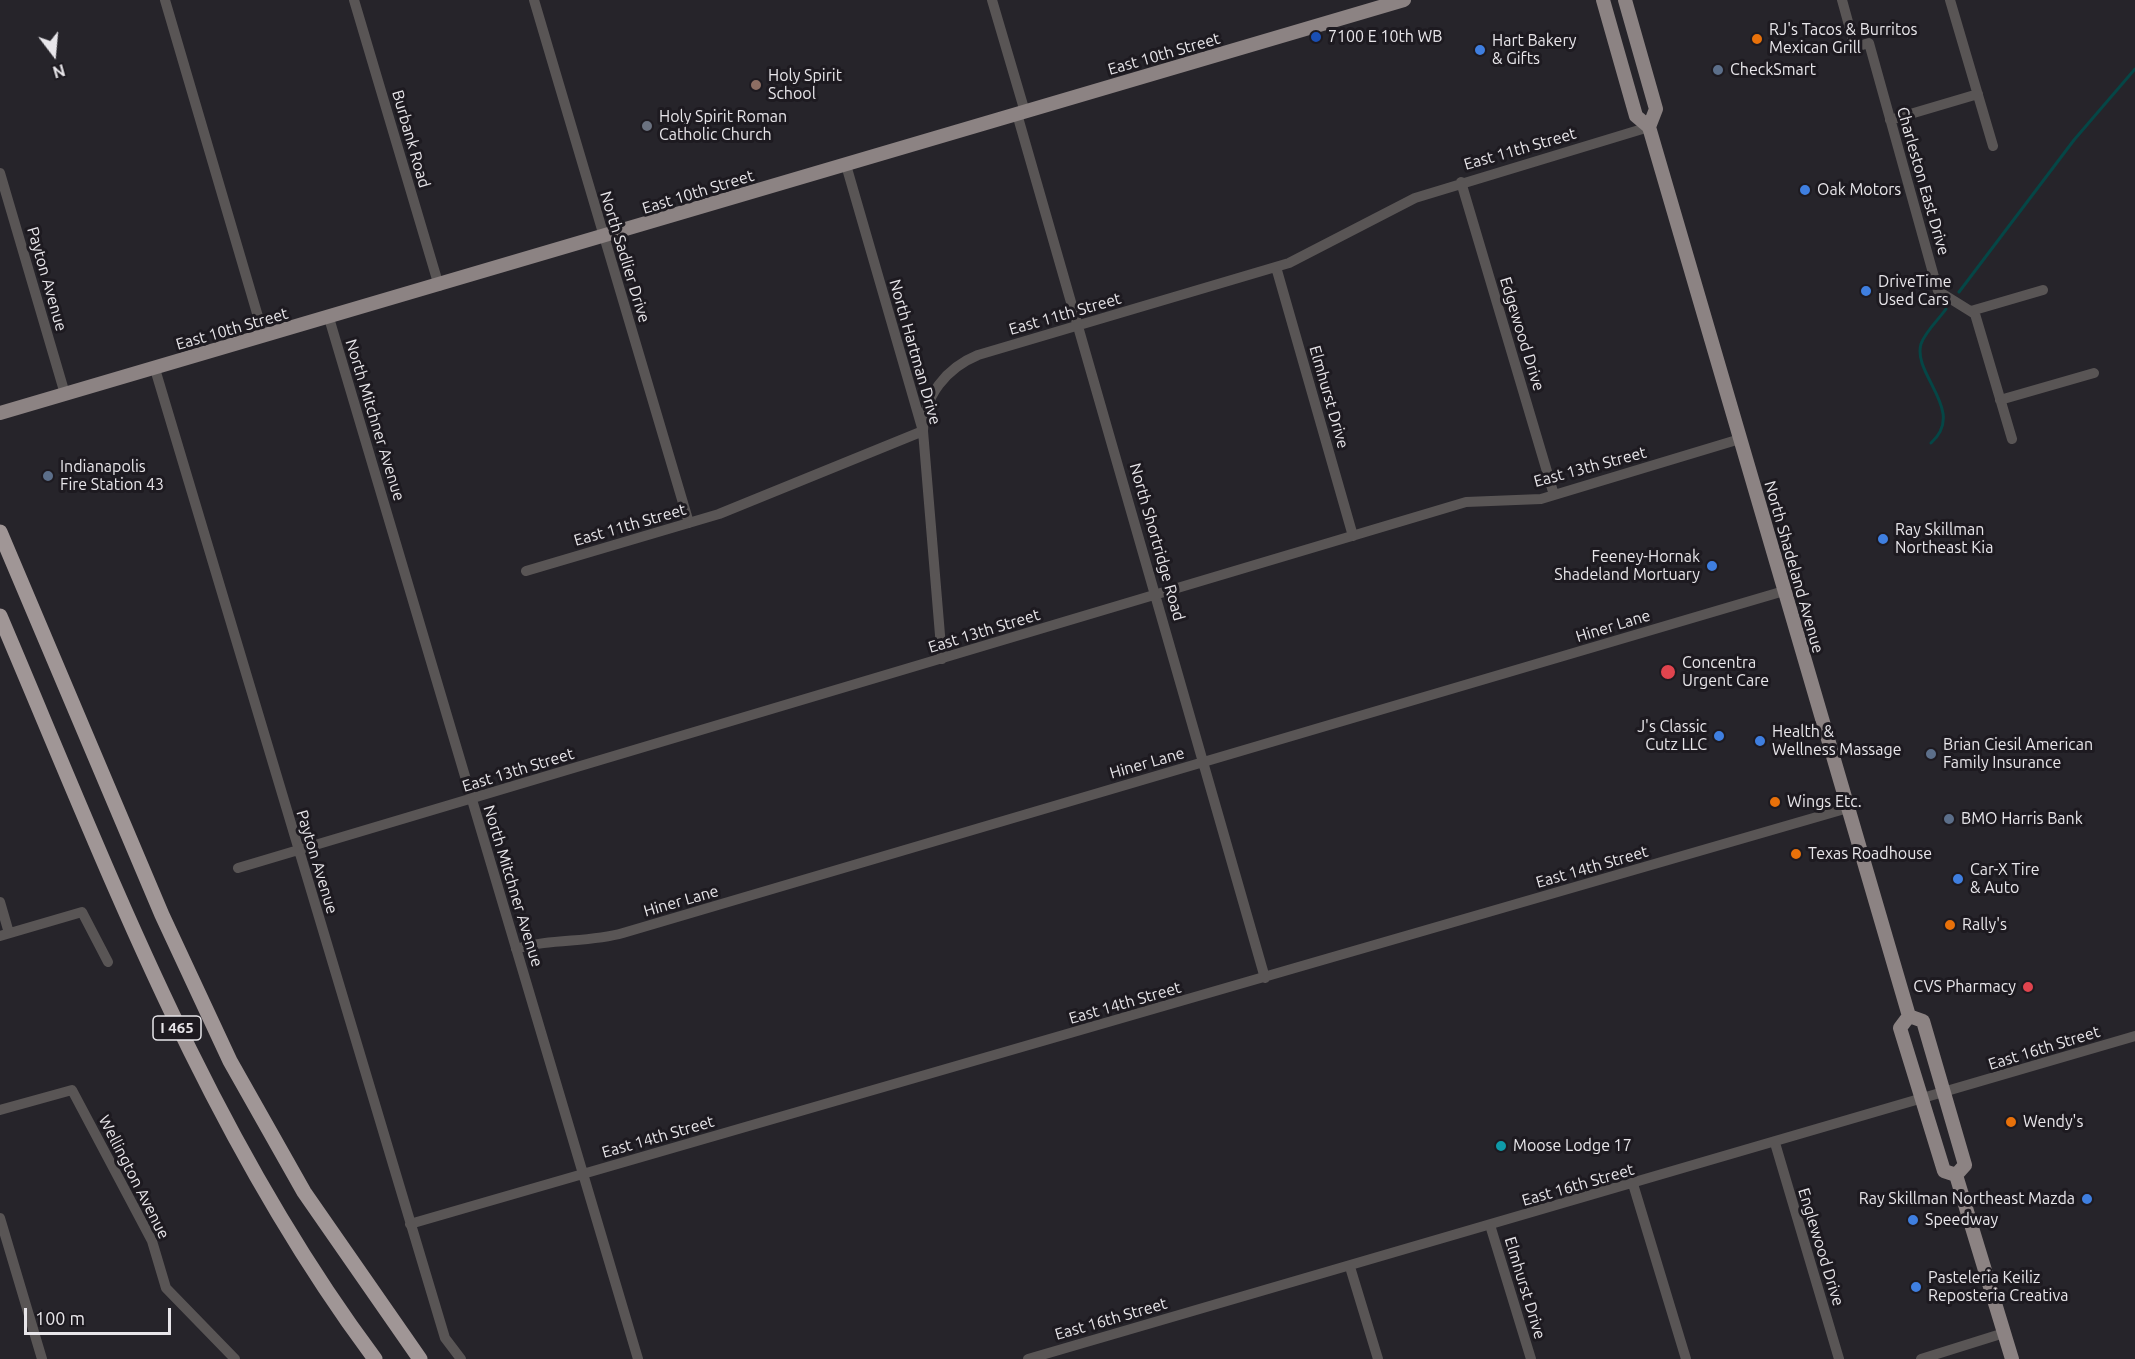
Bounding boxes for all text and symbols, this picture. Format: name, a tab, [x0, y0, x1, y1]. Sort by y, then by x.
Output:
place label: RJ's Tacos & Burritos Mexican Grill	[1769, 20, 1918, 58]
north arrow	[24, 24, 84, 84]
place label: 7100 E 10th WB	[1328, 27, 1442, 47]
street label: East 10th Street	[1106, 29, 1222, 79]
marker: 7100 E 10th WB	[1309, 30, 1323, 44]
place label: Hart Bakery & Gifts	[1492, 31, 1577, 69]
marker: RJ's Tacos & Burritos Mexican Grill	[1750, 32, 1764, 46]
marker: Hart Bakery & Gifts	[1473, 43, 1487, 57]
place label: CheckSmart	[1730, 60, 1816, 80]
text: N	[51, 61, 67, 82]
marker: CheckSmart	[1711, 63, 1725, 77]
place label: Holy Spirit School	[768, 66, 842, 104]
marker: Holy Spirit School	[749, 78, 763, 92]
street label: Burbank Road	[388, 88, 434, 190]
street label: Charleston East Drive	[1893, 105, 1953, 257]
place label: Holy Spirit Roman Catholic Church	[659, 107, 787, 145]
marker: Holy Spirit Roman Catholic Church	[640, 119, 654, 133]
street label: East 11th Street	[1462, 124, 1578, 174]
street label: East 10th Street	[640, 166, 756, 218]
place label: Oak Motors	[1817, 180, 1901, 200]
marker: Oak Motors	[1798, 183, 1812, 197]
street label: North Sadlier Drive	[596, 189, 654, 325]
street label: Payton Avenue	[23, 225, 71, 333]
place label: DriveTime Used Cars	[1878, 272, 1952, 310]
street label: Edgewood Drive	[1496, 275, 1548, 393]
street label: North Hartman Drive	[885, 277, 945, 427]
marker: DriveTime Used Cars	[1859, 284, 1873, 298]
street label: East 11th Street	[1007, 289, 1123, 339]
street label: East 10th Street	[174, 304, 290, 354]
street label: North Mitchner Avenue	[341, 337, 409, 503]
street label: Elmhurst Drive	[1305, 343, 1353, 451]
street label: East 13th Street	[1532, 443, 1648, 491]
place label: Indianapolis Fire Station 43	[60, 457, 164, 495]
street label: North Shortridge Road	[1125, 461, 1189, 623]
marker: Indianapolis Fire Station 43	[41, 469, 55, 483]
street label: North Shadeland Avenue	[1760, 479, 1828, 655]
street label: East 11th Street	[572, 500, 688, 550]
place label: Ray Skillman Northeast Kia	[1895, 520, 1993, 558]
marker: Ray Skillman Northeast Kia	[1876, 532, 1890, 546]
place label: Feeney-Hornak Shadeland Mortuary	[1554, 547, 1700, 585]
marker: Feeney-Hornak Shadeland Mortuary	[1705, 559, 1719, 573]
street label: East 13th Street	[926, 605, 1042, 657]
street label: Hiner Lane	[1573, 606, 1653, 646]
place label: Concentra Urgent Care	[1682, 653, 1769, 691]
marker: Concentra Urgent Care	[1659, 663, 1677, 681]
place label: J's Classic Cutz LLC	[1637, 717, 1707, 755]
place label: Health & Wellness Massage	[1772, 722, 1902, 760]
marker: J's Classic Cutz LLC	[1712, 729, 1726, 743]
marker: Health & Wellness Massage	[1753, 734, 1767, 748]
place label: Brian Ciesil American Family Insurance	[1943, 735, 2093, 773]
street label: Hiner Lane	[1107, 743, 1187, 783]
street label: East 13th Street	[460, 744, 576, 796]
marker: Brian Ciesil American Family Insurance	[1924, 747, 1938, 761]
place label: Wings Etc.	[1787, 792, 1862, 812]
marker: Wings Etc.	[1768, 795, 1782, 809]
street label: North Mitchner Avenue	[479, 803, 547, 969]
street label: Payton Avenue	[292, 808, 342, 916]
place label: BMO Harris Bank	[1961, 809, 2083, 829]
marker: BMO Harris Bank	[1942, 812, 1956, 826]
street label: East 14th Street	[1534, 842, 1650, 892]
place label: Texas Roadhouse	[1808, 844, 1932, 864]
marker: Texas Roadhouse	[1789, 847, 1803, 861]
place label: Car-X Tire & Auto	[1970, 860, 2040, 898]
marker: Car-X Tire & Auto	[1951, 872, 1965, 886]
street label: Hiner Lane	[641, 881, 721, 921]
place label: Rally's	[1962, 915, 2007, 935]
marker: Rally's	[1943, 918, 1957, 932]
place label: CVS Pharmacy	[1913, 977, 2016, 997]
street label: East 14th Street	[1067, 978, 1183, 1028]
marker: CVS Pharmacy	[2021, 980, 2035, 994]
road number: I 465	[153, 1016, 201, 1040]
street label: East 16th Street	[1986, 1022, 2102, 1074]
street label: Wellington Avenue	[95, 1112, 173, 1242]
street label: East 14th Street	[600, 1112, 716, 1162]
place label: Wendy's	[2023, 1112, 2083, 1132]
marker: Wendy's	[2004, 1115, 2018, 1129]
place label: Moose Lodge 17	[1513, 1136, 1632, 1156]
marker: Moose Lodge 17	[1494, 1139, 1508, 1153]
street label: East 16th Street	[1520, 1160, 1636, 1210]
street label: Englewood Drive	[1794, 1186, 1848, 1308]
place label: Ray Skillman Northeast Mazda	[1859, 1189, 2075, 1209]
marker: Ray Skillman Northeast Mazda	[2080, 1192, 2094, 1206]
place label: Speedway	[1925, 1210, 1998, 1230]
marker: Speedway	[1906, 1213, 1920, 1227]
street label: Elmhurst Drive	[1500, 1234, 1550, 1342]
place label: Pasteleria Keiliz Reposteria Creativa	[1928, 1268, 2068, 1306]
marker: Pasteleria Keiliz Reposteria Creativa	[1909, 1280, 1923, 1294]
street label: East 16th Street	[1053, 1294, 1169, 1344]
scale bar	[27, 1296, 174, 1334]
text: 100 m	[35, 1308, 85, 1328]

